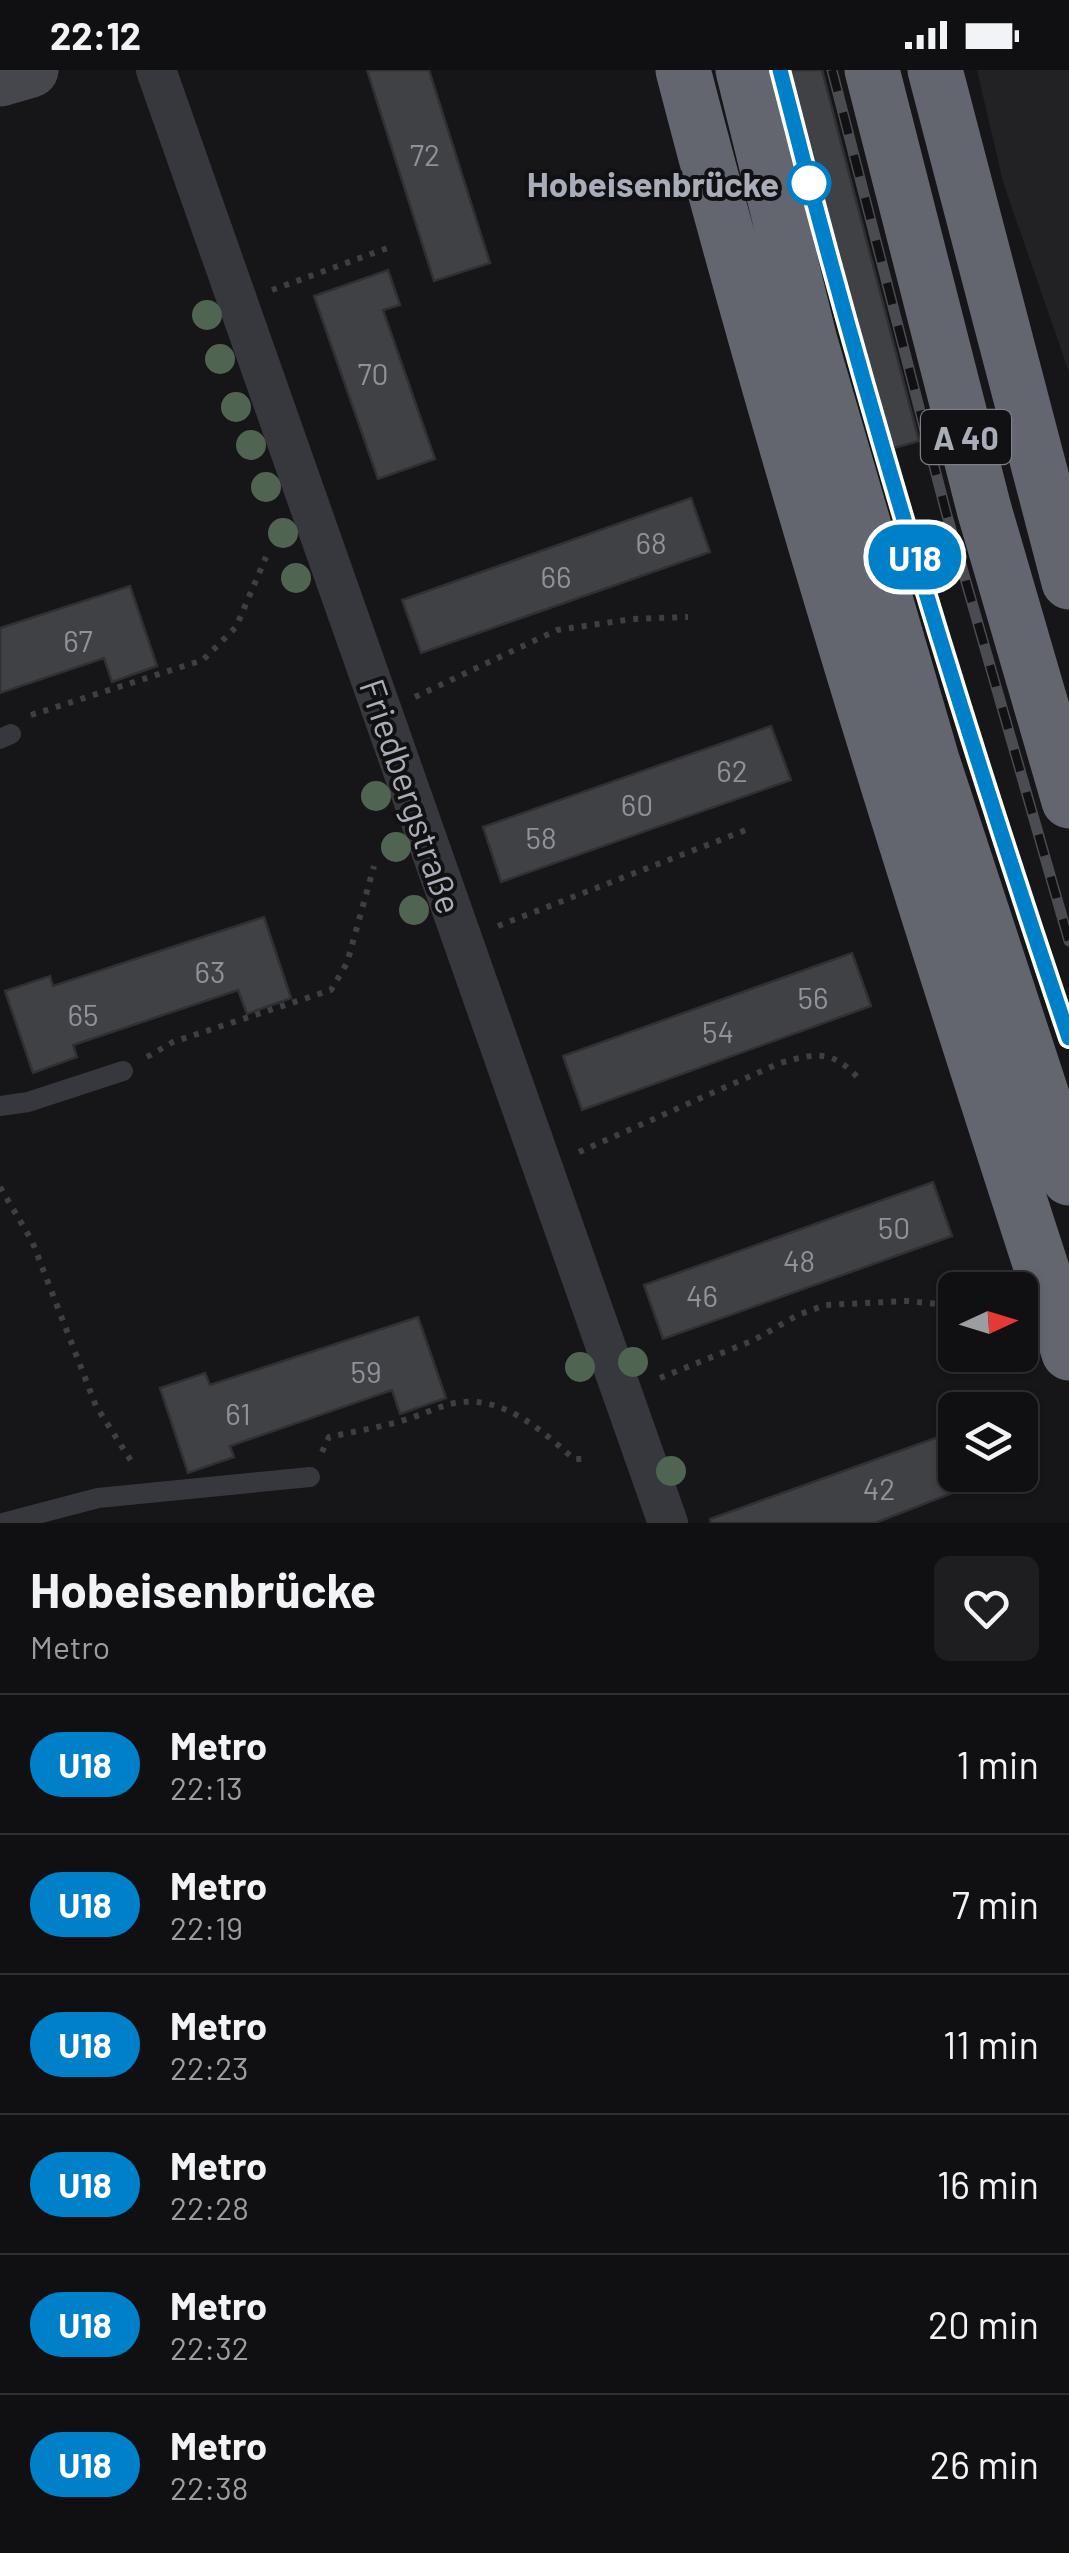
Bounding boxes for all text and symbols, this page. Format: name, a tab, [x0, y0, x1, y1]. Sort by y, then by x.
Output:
text: 22:12	[50, 12, 141, 58]
house number: 72	[410, 136, 440, 172]
place label: Hobeisenbrücke	[527, 162, 779, 204]
marker: Hobeisenbrücke	[788, 162, 830, 204]
house number: 70	[357, 355, 389, 391]
road number: A 40	[921, 410, 1011, 464]
house number: 68	[635, 524, 667, 560]
line badge: U18	[858, 524, 972, 590]
text: U18	[888, 536, 942, 578]
house number: 66	[541, 558, 571, 594]
house number: 67	[63, 622, 93, 658]
street label: Friedbergstraße	[352, 673, 472, 919]
house number: 62	[716, 752, 748, 788]
house number: 60	[621, 786, 653, 822]
house number: 58	[525, 819, 557, 855]
house number: 63	[195, 953, 225, 989]
house number: 56	[798, 979, 828, 1015]
house number: 65	[68, 996, 98, 1032]
house number: 54	[702, 1013, 734, 1049]
house number: 50	[878, 1209, 910, 1245]
house number: 48	[783, 1242, 815, 1278]
north arrow	[938, 1272, 1038, 1372]
map controls	[938, 1272, 1038, 1492]
house number: 46	[686, 1277, 718, 1313]
house number: 59	[350, 1353, 382, 1389]
button: layers	[938, 1392, 1038, 1492]
house number: 61	[225, 1395, 251, 1431]
house number: 42	[863, 1470, 895, 1506]
button: heart	[934, 1556, 1039, 1661]
text: Hobeisenbrücke	[30, 1560, 376, 1618]
text: Metro	[30, 1627, 110, 1665]
text: Metro	[170, 1722, 267, 1768]
text: 1 min	[957, 1741, 1039, 1787]
text: U18	[58, 1743, 112, 1785]
text: 22:13	[170, 1768, 243, 1806]
text: Metro	[170, 1862, 267, 1908]
text: 7 min	[952, 1881, 1039, 1927]
text: U18	[58, 1883, 112, 1925]
text: 22:19	[170, 1908, 243, 1946]
text: Metro	[170, 2002, 267, 2048]
text: 11 min	[943, 2021, 1039, 2067]
text: U18	[58, 2023, 112, 2065]
text: 22:23	[170, 2048, 249, 2086]
text: Metro	[170, 2142, 267, 2188]
text: 16 min	[937, 2161, 1039, 2207]
text: U18	[58, 2163, 112, 2205]
text: 22:28	[170, 2188, 249, 2226]
text: Metro	[170, 2282, 267, 2328]
text: 20 min	[928, 2301, 1039, 2347]
text: U18	[58, 2303, 112, 2345]
text: 22:32	[170, 2328, 249, 2366]
text: Metro	[170, 2422, 267, 2468]
text: 26 min	[930, 2441, 1039, 2487]
text: U18	[58, 2443, 112, 2485]
text: 22:38	[170, 2468, 248, 2506]

